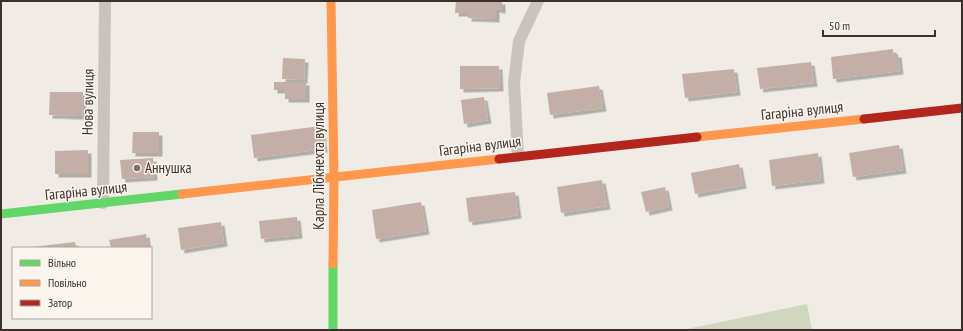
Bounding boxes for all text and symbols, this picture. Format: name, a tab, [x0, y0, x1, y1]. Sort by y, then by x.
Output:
scale bar	[823, 12, 935, 38]
text: 50 m	[829, 18, 850, 33]
street label: Нова вулиця	[77, 68, 98, 135]
street label: Гагаріна вулиця	[760, 97, 844, 124]
street label: Карла Лібкнехта вулиця	[309, 102, 328, 230]
street label: Гагаріна вулиця	[438, 131, 522, 160]
place label: Аннушка	[145, 158, 191, 177]
marker: Аннушка	[132, 163, 142, 173]
street label: Гагаріна вулиця	[44, 177, 128, 204]
legend	[12, 247, 152, 319]
text: Вільно	[48, 255, 76, 270]
text: Повільно	[48, 275, 87, 290]
text: Затор	[48, 295, 72, 310]

